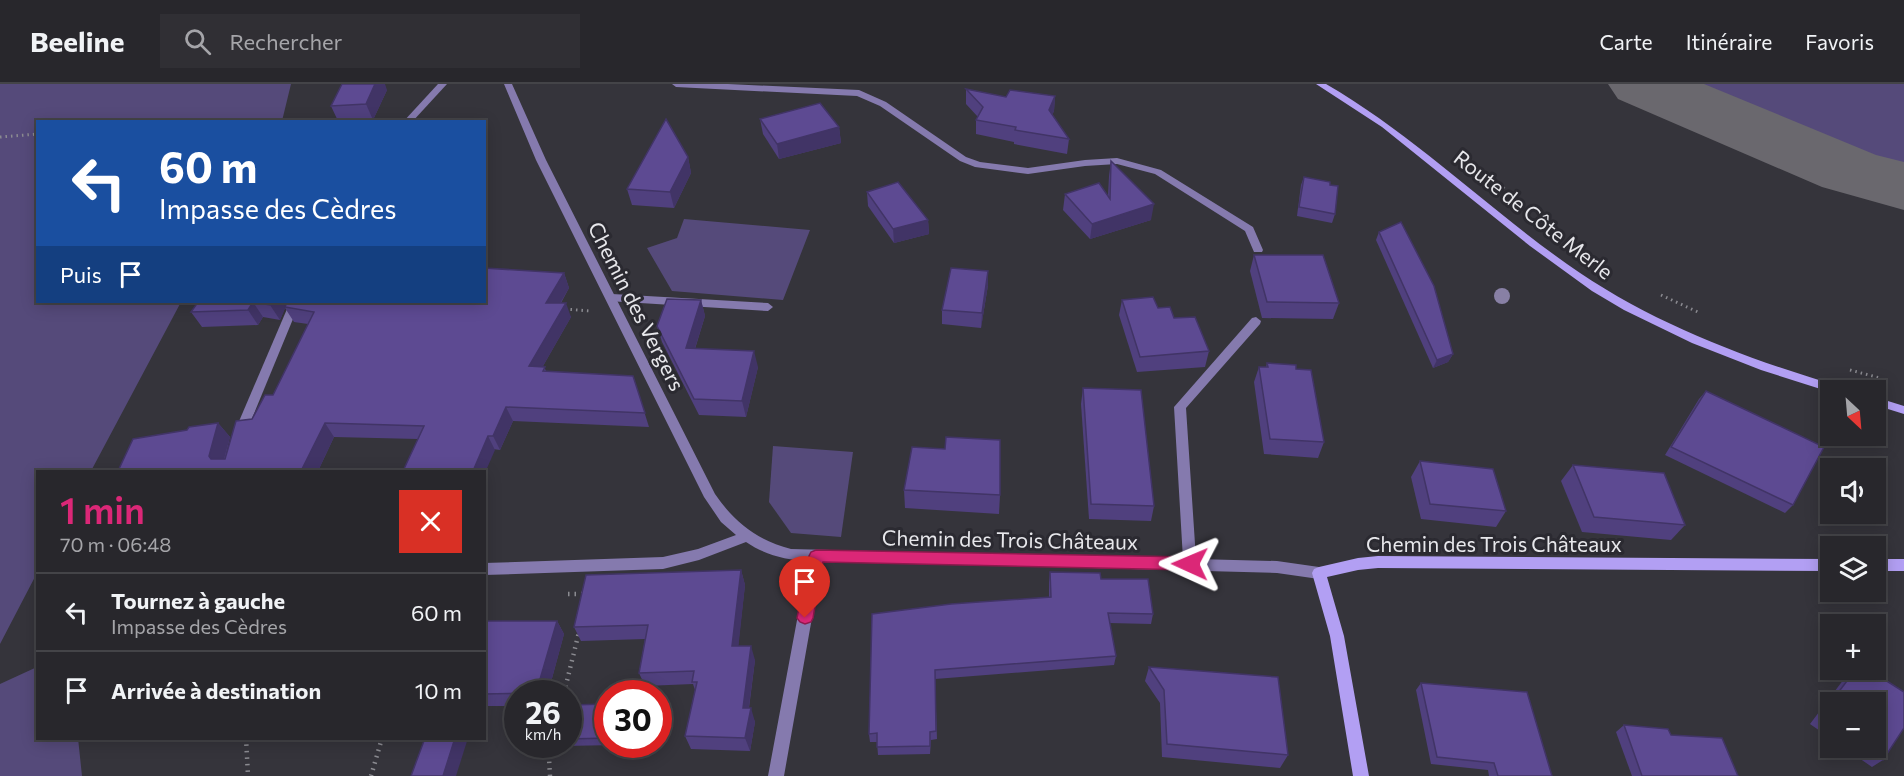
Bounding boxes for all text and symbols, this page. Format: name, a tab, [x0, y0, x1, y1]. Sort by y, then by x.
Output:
search box	[160, 14, 580, 68]
text: Beeline	[30, 24, 124, 58]
icon: search	[181, 25, 214, 58]
text: Rechercher	[229, 28, 342, 55]
text: Carte	[1599, 29, 1653, 54]
text: Itinéraire	[1686, 29, 1772, 54]
text: Favoris	[1805, 29, 1874, 54]
text: 60 m	[159, 140, 258, 192]
icon: left	[60, 144, 138, 222]
street label: Route de Côte Merle	[1450, 144, 1618, 284]
text: Impasse des Cèdres	[159, 192, 397, 225]
street label: Chemin des Vergers	[584, 217, 690, 395]
icon: arrive	[114, 258, 147, 291]
text: Puis	[60, 261, 102, 288]
north arrow	[1820, 380, 1886, 446]
map controls	[1820, 380, 1886, 758]
button: sound	[1820, 458, 1886, 524]
text: 1 min	[60, 487, 145, 531]
button: close	[399, 490, 462, 553]
street label: Chemin des Trois Châteaux	[882, 524, 1138, 554]
street label: Chemin des Trois Châteaux	[1366, 531, 1622, 556]
text: 70 m · 06:48	[60, 532, 171, 556]
position arrow	[1158, 532, 1222, 596]
button: layers	[1820, 536, 1886, 602]
pin	[779, 556, 830, 618]
icon: arrive	[788, 565, 821, 598]
text: Tournez à gauche	[111, 587, 285, 614]
icon: left	[60, 596, 93, 629]
text: 60 m	[411, 599, 462, 626]
text: Impasse des Cèdres	[111, 614, 287, 638]
button: +	[1820, 614, 1886, 680]
icon: arrive	[60, 674, 93, 707]
text: Arrivée à destination	[111, 677, 321, 704]
text: 10 m	[415, 677, 462, 704]
speed limit sign: 30	[594, 680, 672, 758]
button: −	[1820, 692, 1886, 758]
text: 26	[525, 693, 561, 730]
text: km/h	[525, 725, 561, 743]

